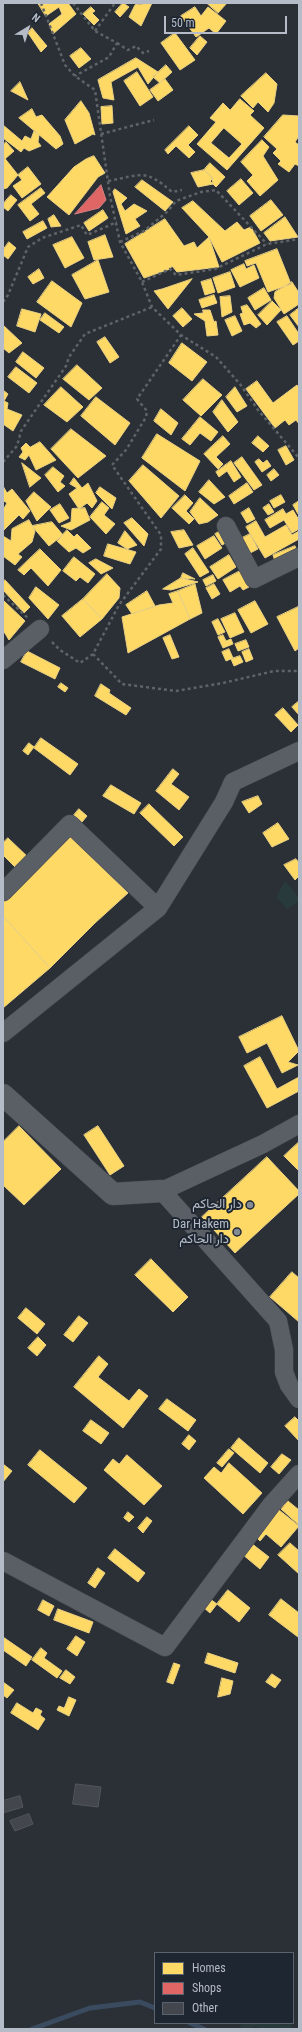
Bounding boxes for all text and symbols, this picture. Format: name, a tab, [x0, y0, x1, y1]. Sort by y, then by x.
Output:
north arrow	[8, 8, 48, 48]
scale bar	[166, 8, 289, 34]
text: N	[29, 11, 42, 25]
text: 50 m	[171, 16, 195, 30]
place label: دار الحاكم	[192, 1197, 242, 1213]
marker: دار الحاكم	[245, 1200, 255, 1210]
place label: Dar Hakem دار الحاكم	[173, 1217, 229, 1248]
marker: Dar Hakem دار الحاكم	[232, 1227, 242, 1237]
legend	[154, 1952, 294, 2024]
text: Homes	[192, 1961, 226, 1975]
text: Shops	[192, 1981, 221, 1995]
text: Other	[192, 2001, 218, 2015]

